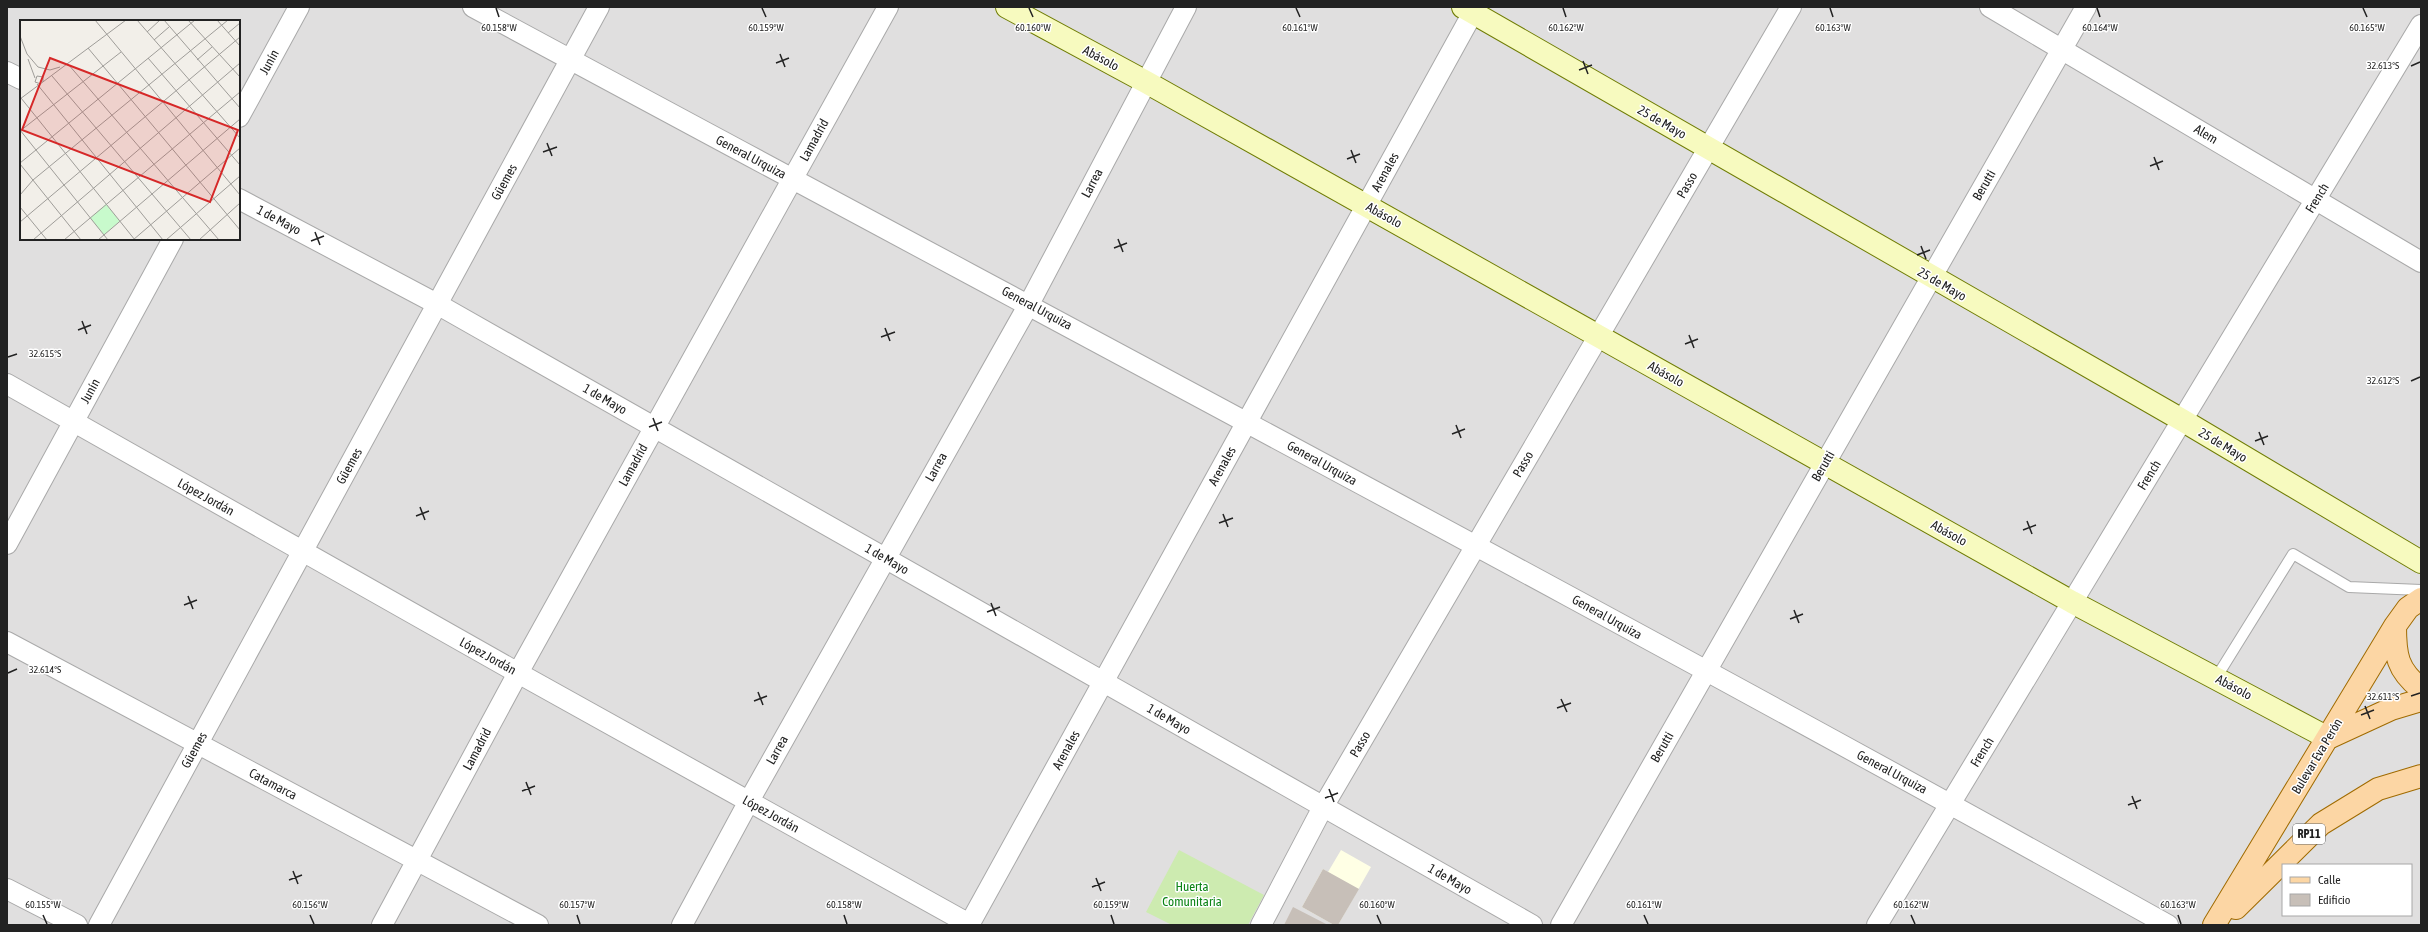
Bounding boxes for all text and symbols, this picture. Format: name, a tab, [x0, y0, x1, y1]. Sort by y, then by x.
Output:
inset map	[20, 20, 240, 240]
text: 60.158°W	[481, 22, 517, 33]
text: 60.159°W	[748, 22, 784, 33]
text: 60.160°W	[1015, 22, 1051, 33]
text: 60.161°W	[1282, 22, 1318, 33]
text: 60.162°W	[1548, 22, 1584, 33]
text: 60.163°W	[1815, 22, 1851, 33]
text: 60.164°W	[2082, 22, 2118, 33]
text: 60.165°W	[2349, 22, 2385, 33]
street label: Abásolo	[1080, 42, 1122, 74]
street label: Junín	[256, 47, 282, 77]
text: 32.613°S	[2367, 60, 2399, 71]
street label: 25 de Mayo	[1635, 102, 1689, 142]
street label: Lamadrid	[796, 116, 832, 164]
street label: Alem	[2191, 121, 2221, 147]
street label: General Urquiza	[713, 132, 789, 182]
street label: Arenales	[1368, 150, 1402, 194]
street label: Güemes	[488, 161, 520, 203]
street label: Larrea	[1078, 166, 1106, 200]
street label: Berutti	[1969, 167, 1999, 203]
street label: Passo	[1674, 169, 1700, 201]
street label: French	[2302, 180, 2332, 216]
street label: Abásolo	[1363, 199, 1405, 231]
street label: 1 de Mayo	[254, 202, 304, 238]
street label: 25 de Mayo	[1915, 264, 1969, 304]
street label: General Urquiza	[999, 283, 1075, 333]
text: 32.615°S	[29, 348, 61, 359]
street label: Abásolo	[1645, 358, 1687, 390]
text: 32.612°S	[2367, 375, 2399, 386]
street label: Junín	[77, 376, 103, 406]
street label: 1 de Mayo	[581, 381, 629, 417]
street label: 25 de Mayo	[2196, 425, 2250, 465]
street label: General Urquiza	[1284, 438, 1360, 488]
street label: Lamadrid	[615, 441, 651, 489]
street label: Arenales	[1205, 444, 1239, 488]
street label: Güemes	[333, 445, 365, 487]
street label: Passo	[1510, 448, 1536, 480]
street label: Berutti	[1808, 448, 1838, 484]
street label: Larrea	[922, 450, 950, 484]
street label: French	[2134, 457, 2164, 493]
street label: López Jordán	[175, 475, 237, 519]
street label: Abásolo	[1928, 517, 1970, 549]
street label: 1 de Mayo	[863, 541, 911, 577]
street label: General Urquiza	[1569, 592, 1645, 642]
street label: López Jordán	[457, 634, 519, 678]
text: 32.614°S	[29, 664, 61, 675]
street label: Abásolo	[2213, 671, 2255, 703]
text: 32.611°S	[2367, 691, 2399, 702]
street label: 1 de Mayo	[1145, 701, 1193, 737]
street label: Bulevar Eva Perón	[2289, 716, 2345, 796]
street label: Lamadrid	[460, 725, 494, 773]
street label: Arenales	[1049, 728, 1083, 772]
street label: Passo	[1347, 728, 1373, 760]
street label: Güemes	[178, 729, 210, 771]
street label: Berutti	[1647, 729, 1677, 765]
street label: Larrea	[763, 733, 791, 767]
street label: French	[1967, 734, 1997, 770]
street label: General Urquiza	[1854, 747, 1930, 797]
street label: Catamarca	[247, 765, 299, 803]
street label: López Jordán	[740, 792, 802, 836]
road number: RP11	[2293, 824, 2325, 844]
street label: 1 de Mayo	[1426, 861, 1474, 897]
legend	[2282, 864, 2412, 916]
text: Calle	[2318, 873, 2341, 887]
park label: Huerta Comunitaria	[1162, 879, 1222, 909]
text: Edificio	[2318, 893, 2351, 907]
text: 60.155°W	[25, 899, 61, 910]
text: 60.156°W	[292, 899, 328, 910]
text: 60.157°W	[559, 899, 595, 910]
text: 60.158°W	[826, 899, 862, 910]
text: 60.159°W	[1093, 899, 1129, 910]
text: 60.160°W	[1359, 899, 1395, 910]
text: 60.161°W	[1626, 899, 1662, 910]
text: 60.162°W	[1893, 899, 1929, 910]
text: 60.163°W	[2160, 899, 2196, 910]

